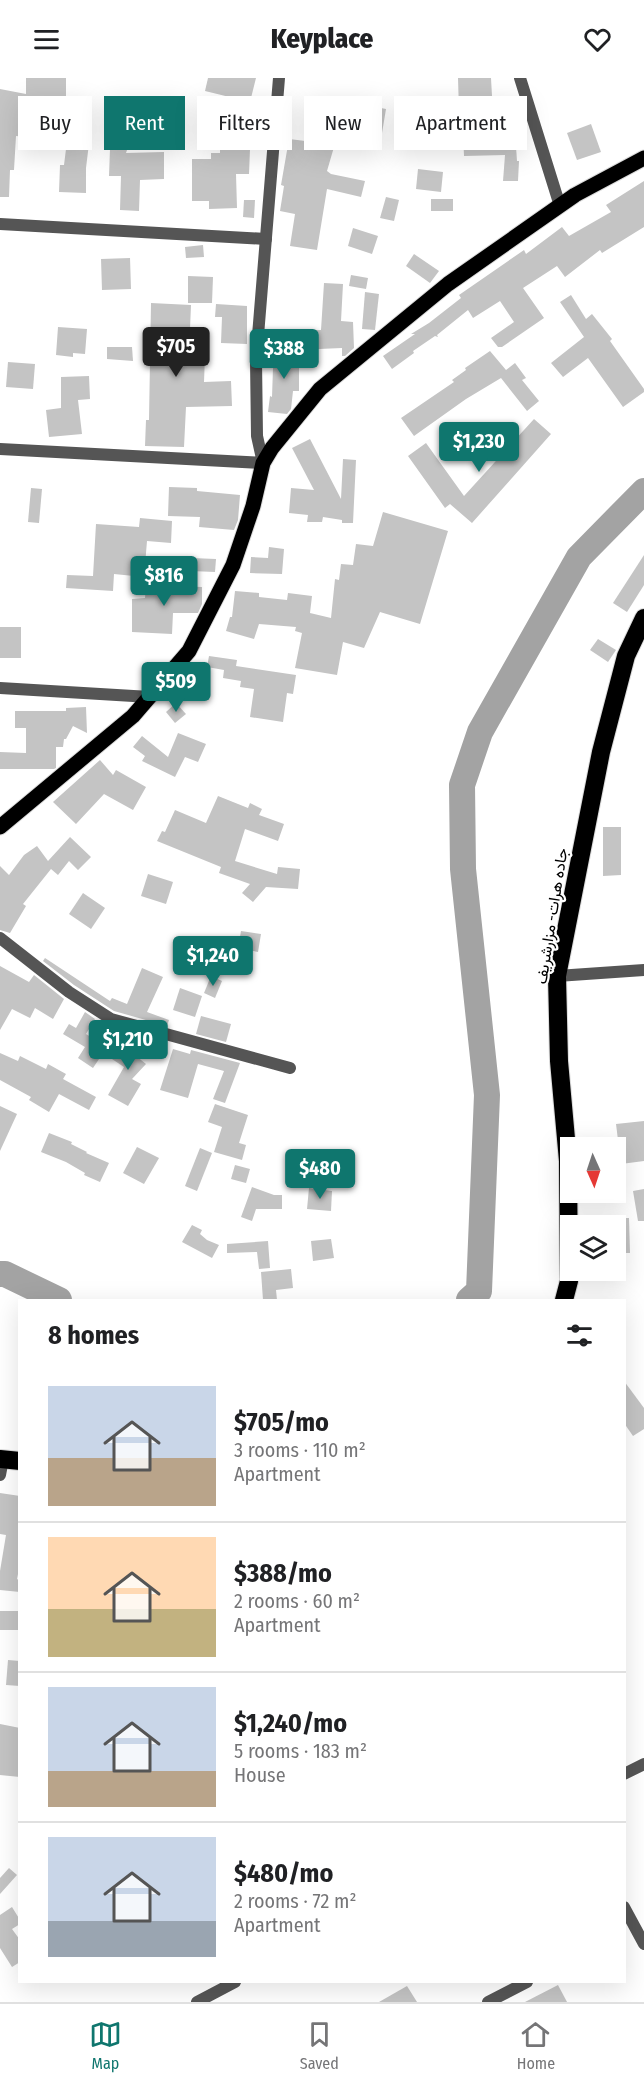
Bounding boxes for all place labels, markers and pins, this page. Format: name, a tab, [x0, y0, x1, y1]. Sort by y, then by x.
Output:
pin: $705	[140, 327, 212, 378]
pin: $388	[248, 329, 320, 380]
pin: $1,230	[430, 422, 528, 473]
pin: $816	[128, 556, 200, 607]
pin: $509	[140, 662, 212, 713]
pin: $1,240	[164, 936, 262, 987]
pin: $1,210	[79, 1020, 177, 1071]
pin: $480	[284, 1149, 356, 1200]

